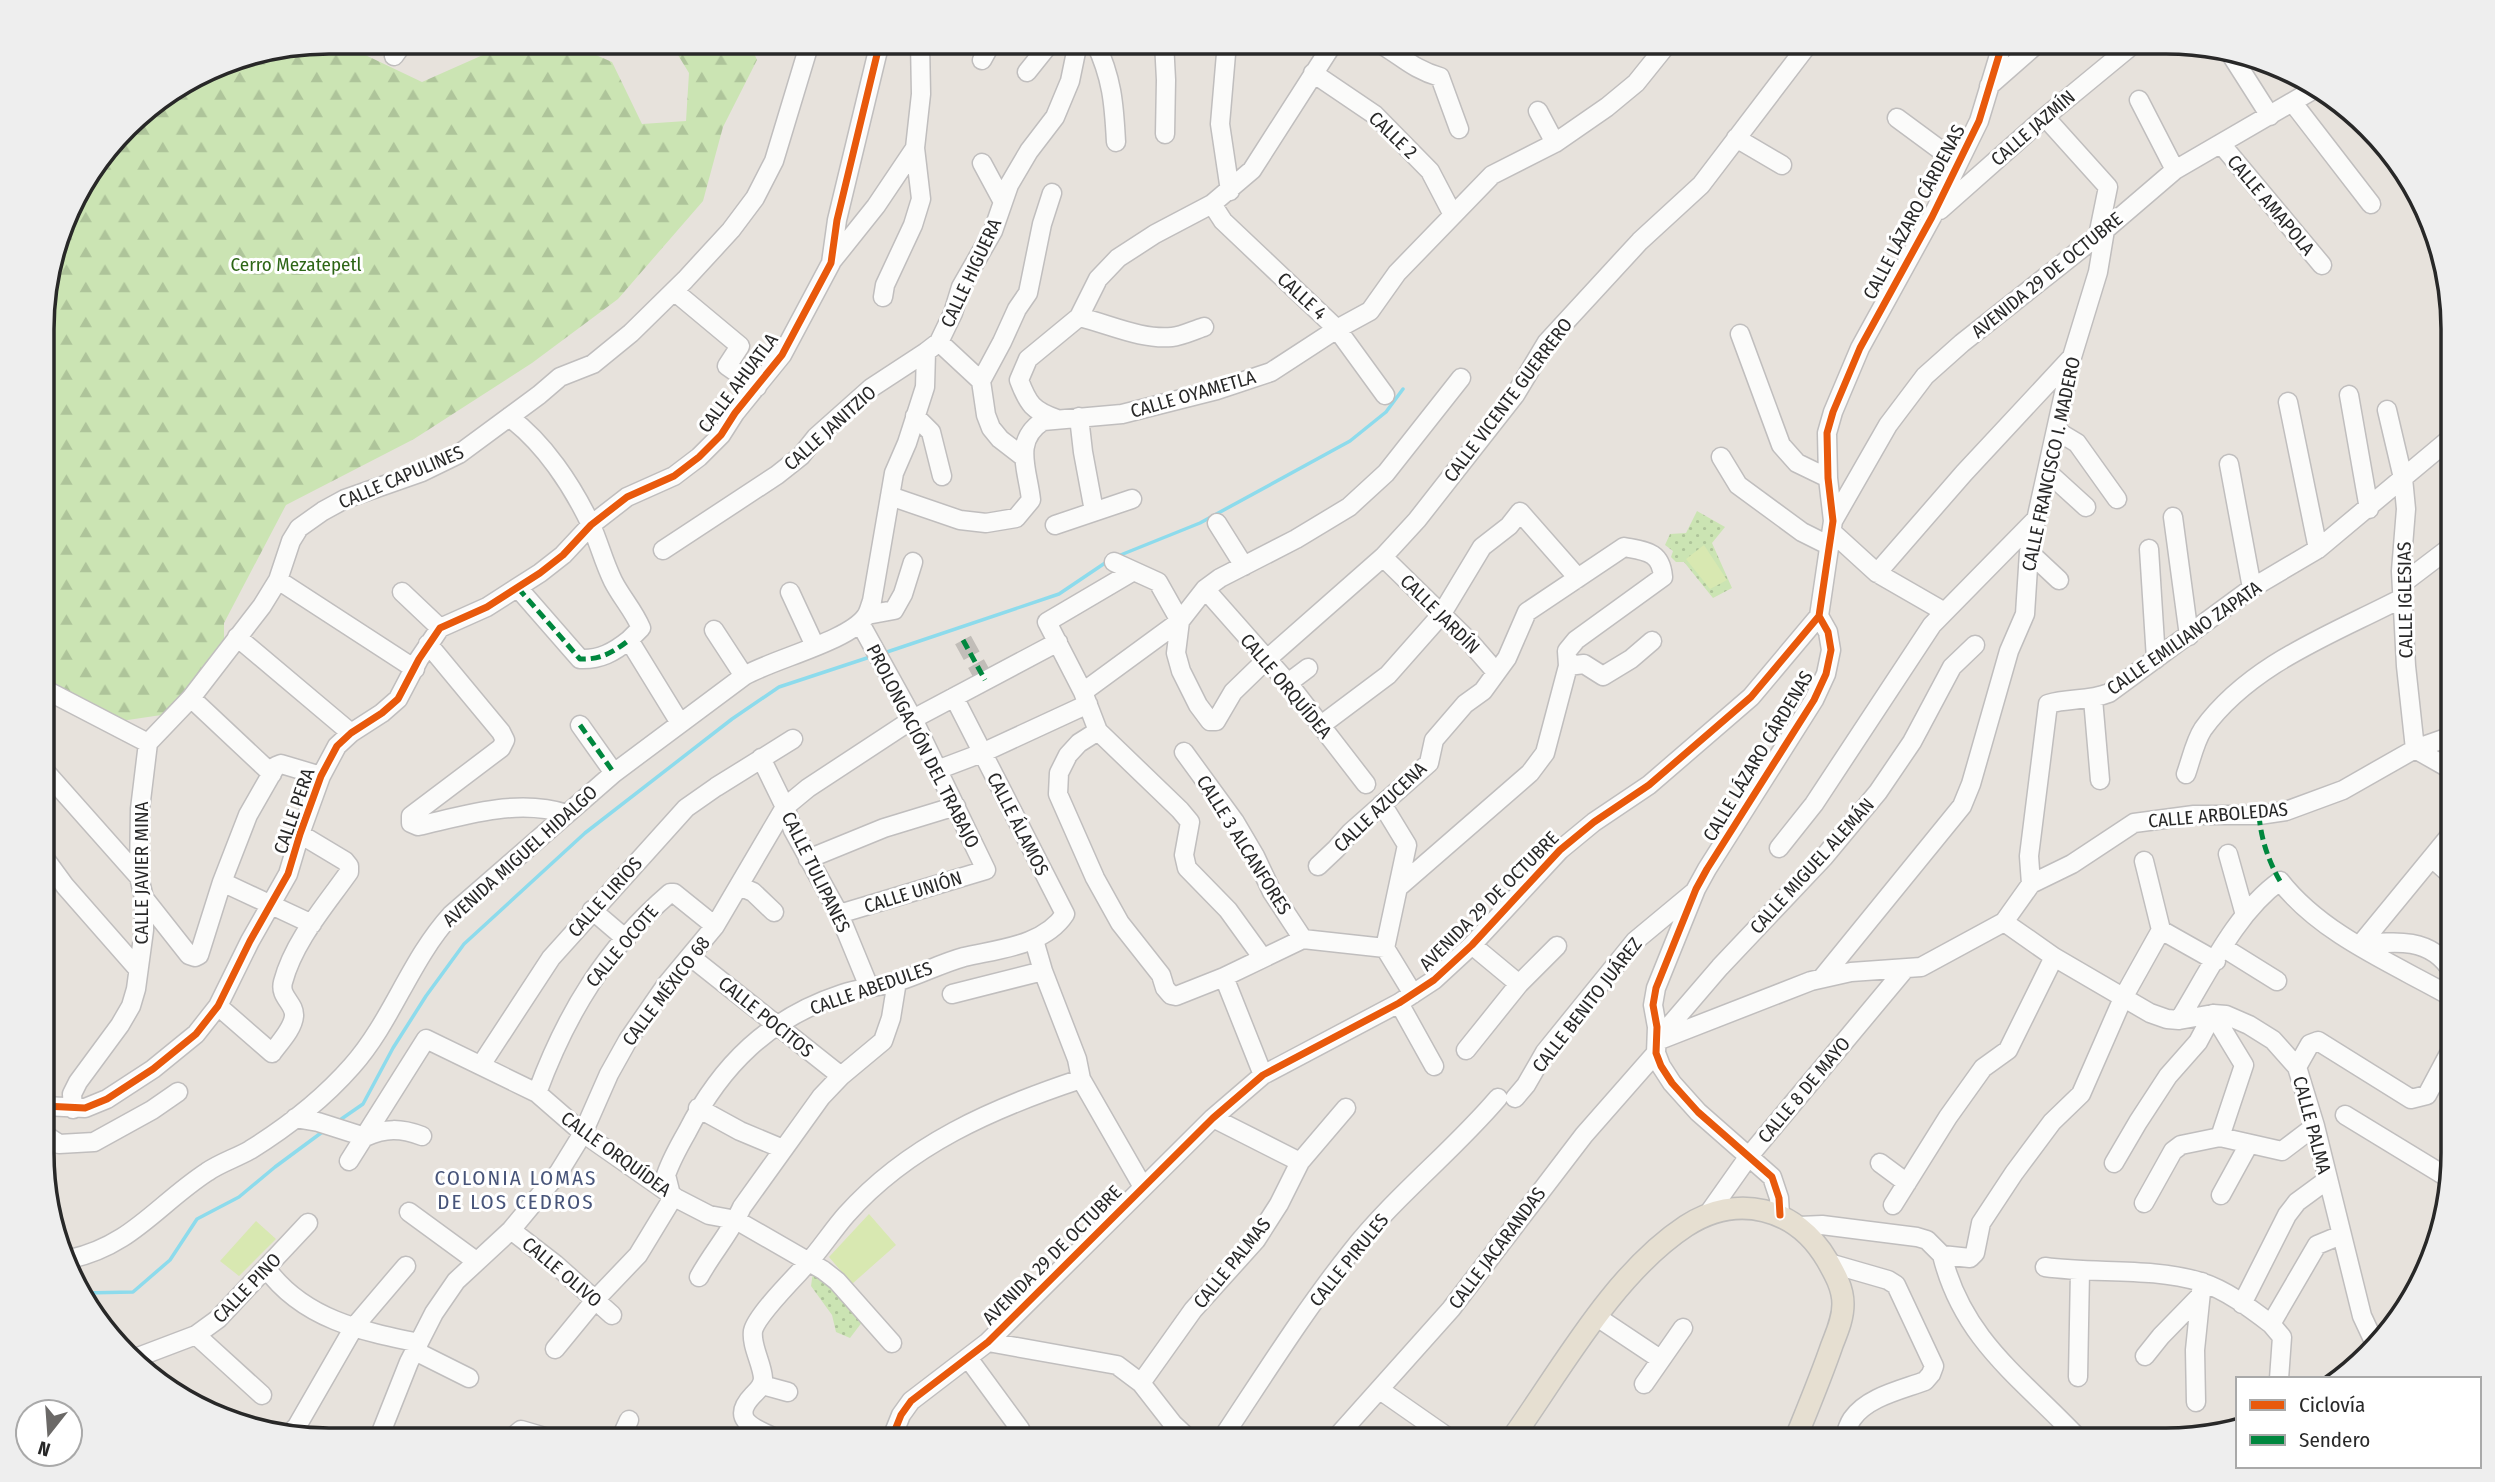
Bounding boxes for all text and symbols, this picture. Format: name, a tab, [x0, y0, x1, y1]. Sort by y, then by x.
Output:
street label: CALLE JAZMÍN	[1986, 85, 2080, 171]
street label: CALLE 2	[1364, 106, 1422, 164]
street label: CALLE LÁZARO CÁRDENAS	[1858, 121, 1970, 303]
street label: CALLE AMAPOLA	[2222, 150, 2320, 260]
street label: AVENIDA 29 DE OCTUBRE	[1967, 207, 2127, 343]
street label: CALLE HIGUERA	[936, 215, 1006, 331]
park label: Cerro Mezatepetl	[230, 253, 362, 276]
street label: CALLE 4	[1273, 267, 1331, 325]
street label: CALLE VICENTE GUERRERO	[1439, 313, 1577, 487]
street label: CALLE AHUATLA	[693, 329, 783, 437]
street label: CALLE FRANCISCO I. MADERO	[2017, 355, 2085, 573]
street label: CALLE OYAMETLA	[1128, 365, 1258, 423]
street label: CALLE JANITZIO	[779, 381, 881, 475]
street label: CALLE CAPULINES	[335, 440, 467, 514]
street label: CALLE IGLESIAS	[2392, 541, 2418, 659]
street label: CALLE JARDÍN	[1395, 569, 1485, 659]
street label: CALLE EMILIANO ZAPATA	[2102, 576, 2266, 700]
street label: CALLE ORQUÍDEA	[1235, 629, 1337, 743]
street label: PROLONGACIÓN DEL TRABAJO	[862, 640, 984, 852]
street label: CALLE LÁZARO CÁRDENAS	[1698, 667, 1818, 845]
street label: CALLE AZUCENA	[1329, 757, 1431, 857]
street label: CALLE PERA	[269, 765, 319, 857]
street label: CALLE ÁLAMOS	[982, 768, 1054, 880]
street label: CALLE 3 ALCANFORES	[1192, 771, 1296, 919]
street label: AVENIDA MIGUEL HIDALGO	[438, 780, 602, 932]
street label: CALLE MIGUEL ALEMÁN	[1745, 793, 1879, 939]
street label: CALLE ARBOLEDAS	[2147, 797, 2289, 833]
street label: CALLE JAVIER MINA	[130, 801, 153, 945]
street label: CALLE TULIPANES	[777, 808, 855, 936]
street label: AVENIDA 29 DE OCTUBRE	[1415, 827, 1563, 975]
street label: CALLE LIRIOS	[563, 852, 647, 942]
street label: CALLE UNIÓN	[861, 866, 965, 918]
street label: CALLE OCOTE	[581, 900, 663, 992]
street label: CALLE MÉXICO 68	[617, 932, 715, 1050]
street label: CALLE BENITO JUÁREZ	[1527, 933, 1647, 1077]
street label: CALLE ABEDULES	[807, 956, 935, 1020]
street label: CALLE POCITOS	[714, 972, 818, 1062]
street label: CALLE 8 DE MAYO	[1753, 1032, 1855, 1148]
street label: CALLE PALMA	[2288, 1074, 2336, 1176]
street label: CALLE ORQUÍDEA	[557, 1106, 675, 1202]
district label: COLONIA LOMAS DE LOS CEDROS	[434, 1165, 598, 1215]
street label: AVENIDA 29 DE OCTUBRE	[978, 1181, 1126, 1329]
street label: CALLE JACARANDAS	[1444, 1183, 1550, 1313]
street label: CALLE PIRULES	[1305, 1209, 1393, 1311]
street label: CALLE PALMAS	[1189, 1213, 1275, 1313]
street label: CALLE OLIVO	[518, 1232, 606, 1312]
street label: CALLE PINO	[208, 1248, 286, 1328]
legend	[2236, 1377, 2481, 1468]
text: Ciclovía	[2299, 1392, 2365, 1418]
north arrow	[14, 1398, 84, 1468]
text: Sendero	[2299, 1427, 2370, 1453]
text: N	[35, 1436, 53, 1461]

